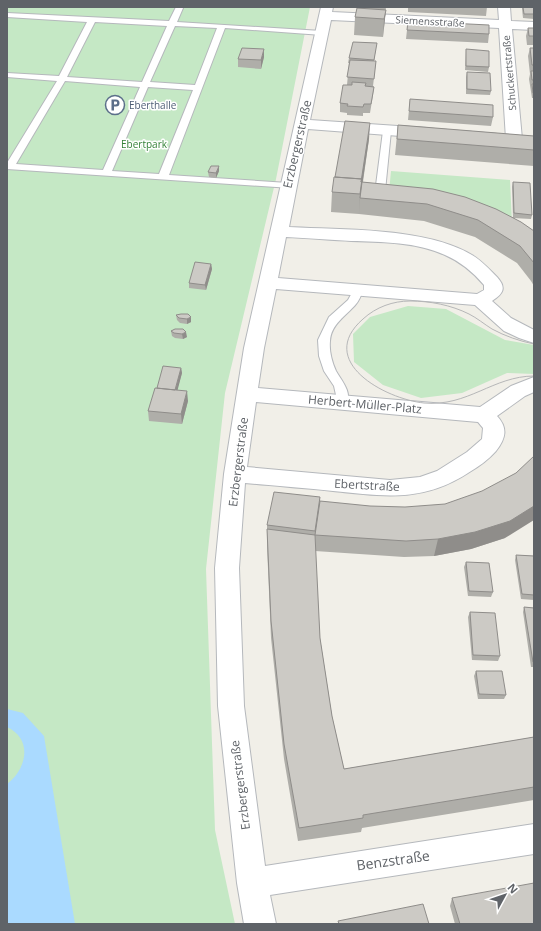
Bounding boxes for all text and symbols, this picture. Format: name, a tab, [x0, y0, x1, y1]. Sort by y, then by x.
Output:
street label: Siemensstraße	[395, 12, 465, 30]
street label: Schuckertstraße	[499, 34, 519, 111]
parking icon: Eberthalle	[104, 94, 126, 116]
place label: Eberthalle	[129, 98, 177, 112]
street label: Erzbergerstraße	[279, 98, 315, 190]
park label: Ebertpark	[121, 137, 168, 151]
street label: Herbert-Müller-Platz	[307, 391, 423, 417]
street label: Erzbergerstraße	[224, 416, 252, 508]
street label: Ebertstraße	[334, 475, 401, 495]
street label: Erzbergerstraße	[226, 739, 254, 831]
street label: Benzstraße	[355, 845, 431, 875]
north arrow	[485, 875, 525, 915]
text: N	[504, 880, 522, 897]

